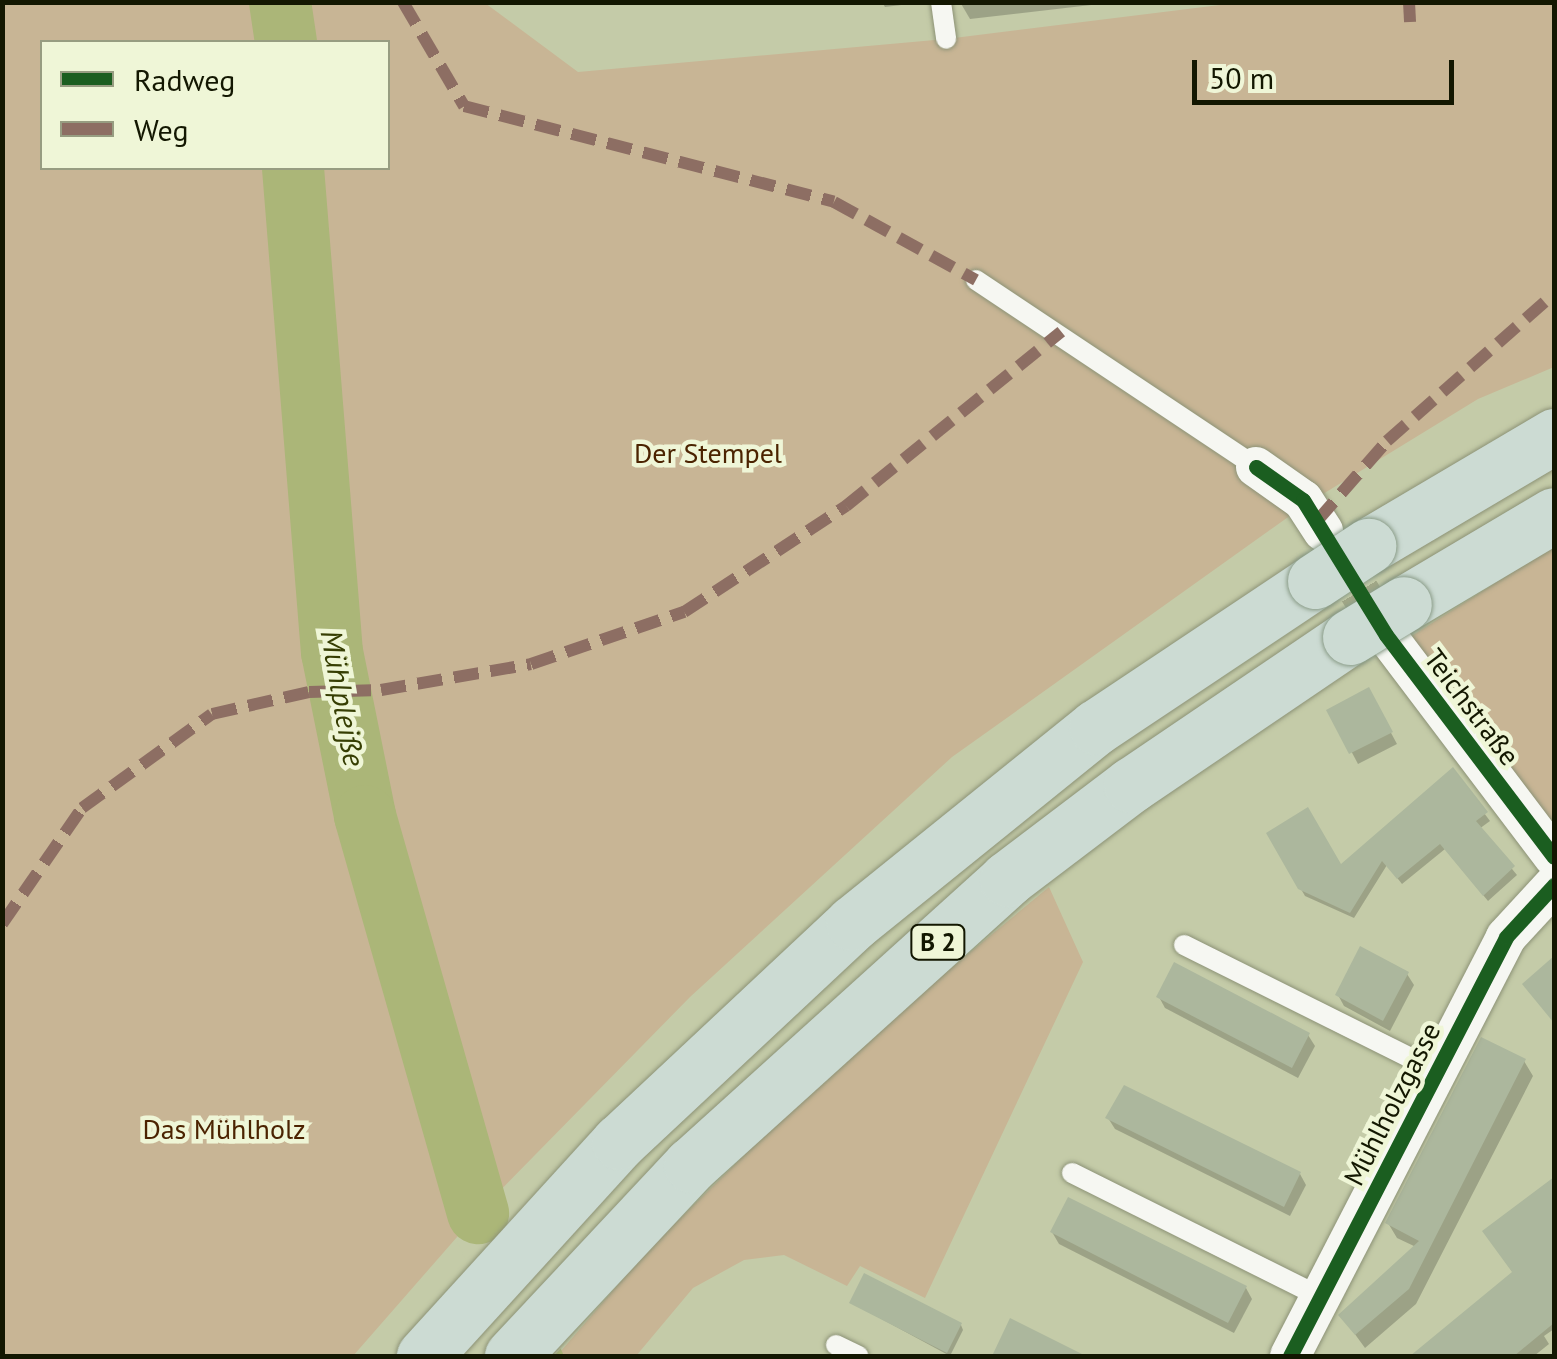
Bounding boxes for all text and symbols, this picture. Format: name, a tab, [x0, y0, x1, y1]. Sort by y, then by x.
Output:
legend	[40, 40, 390, 170]
scale bar	[1197, 40, 1460, 102]
text: 50 m	[1209, 58, 1274, 97]
text: Radweg	[134, 60, 235, 99]
text: Weg	[134, 110, 189, 149]
park label: Der Stempel	[634, 436, 782, 470]
water label: Mühlpleiße	[313, 627, 373, 769]
street label: Teichstraße	[1417, 642, 1527, 772]
road number: B 2	[908, 922, 968, 962]
street label: Mühlholzgasse	[1337, 1017, 1447, 1191]
park label: Das Mühlholz	[142, 1112, 306, 1146]

